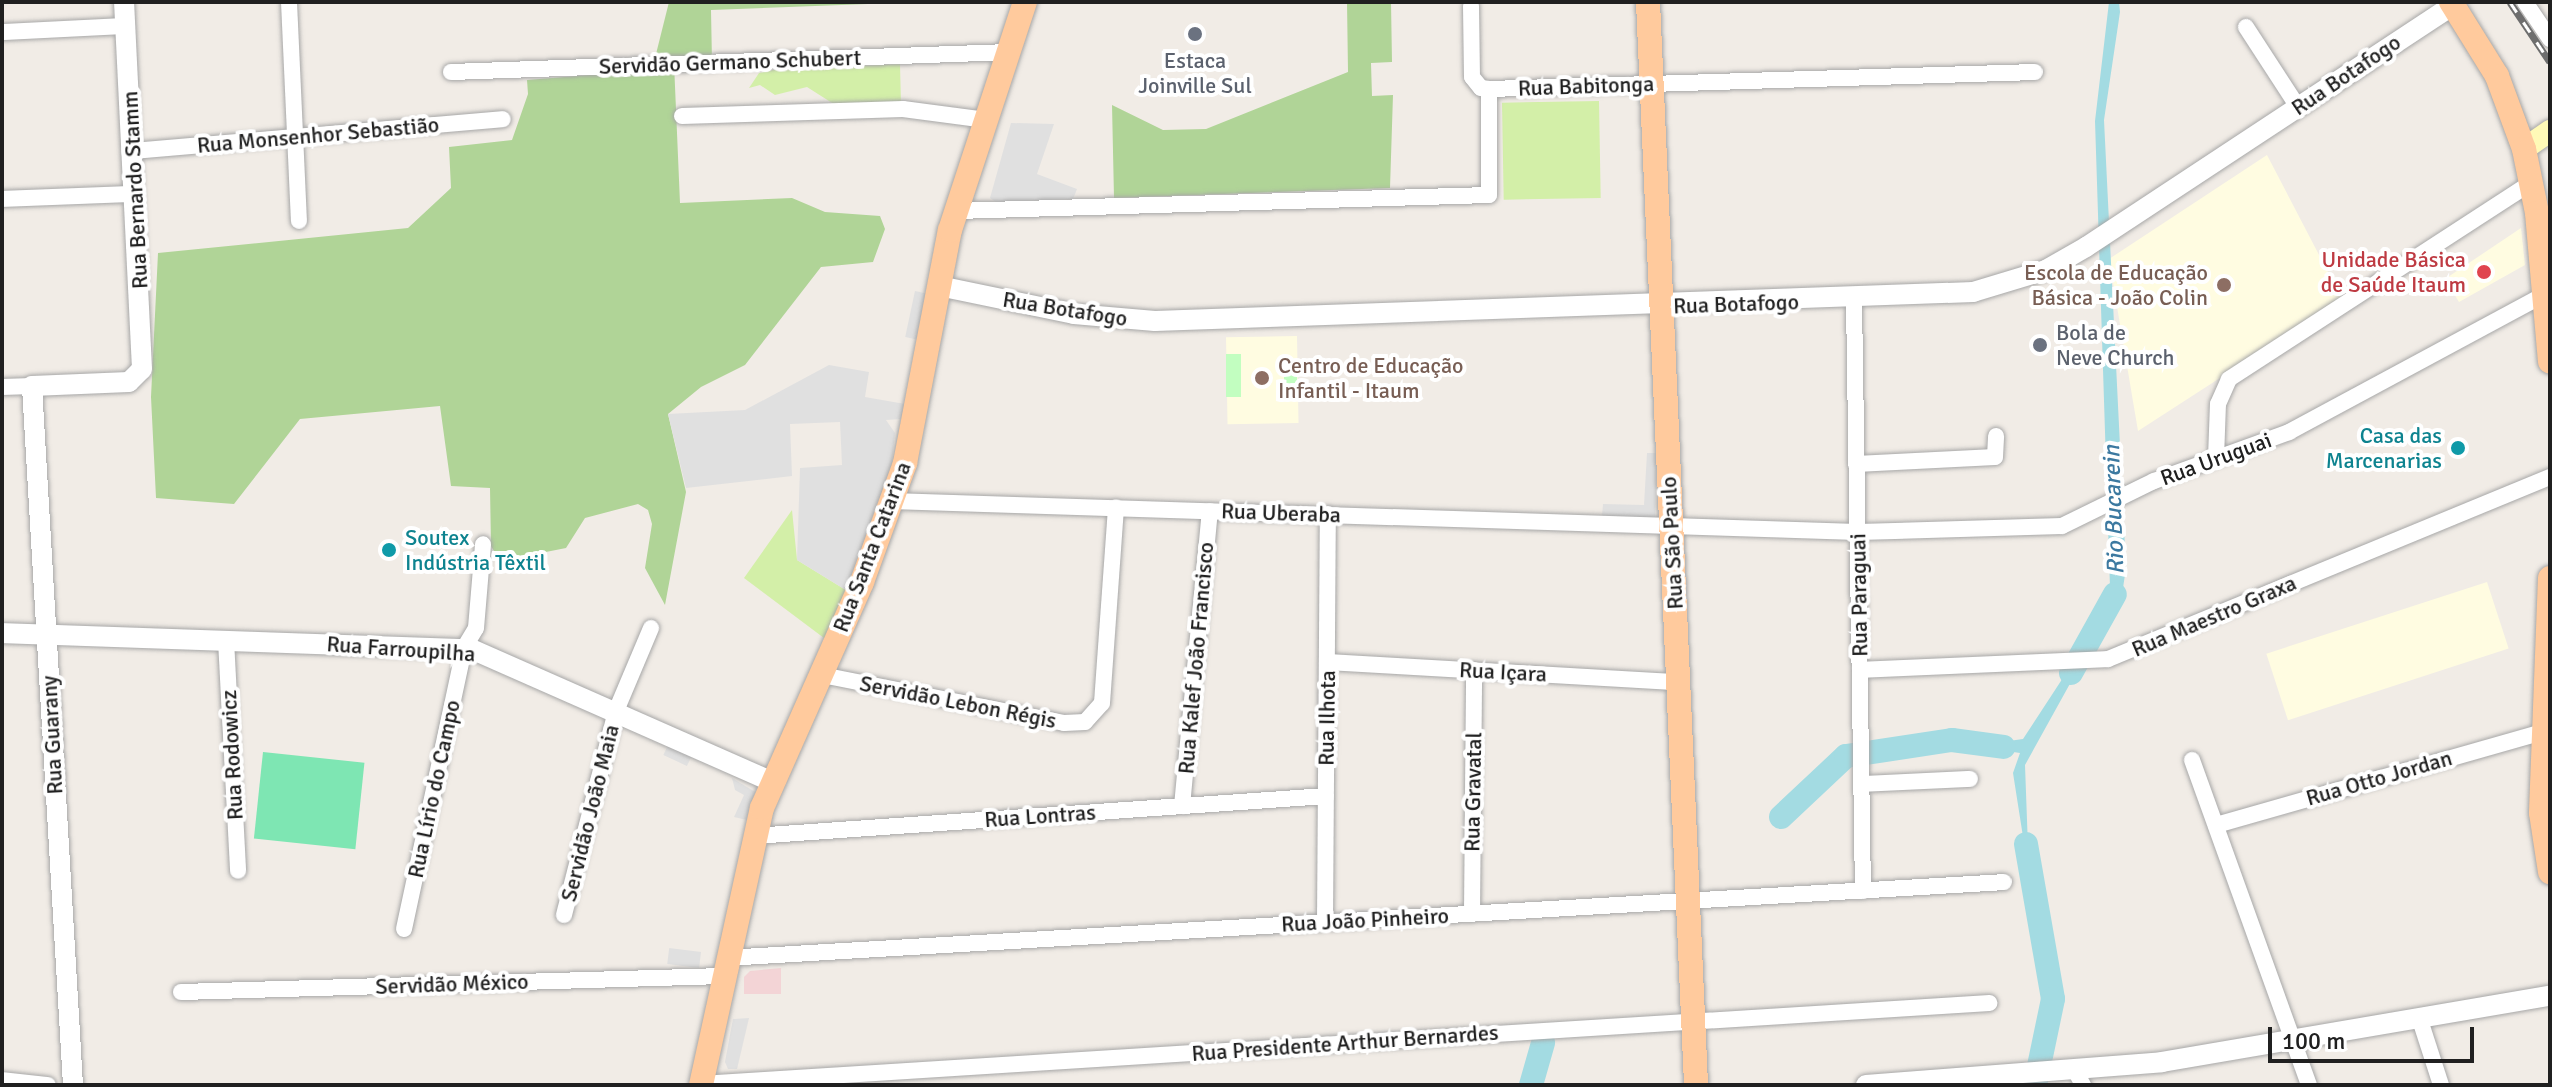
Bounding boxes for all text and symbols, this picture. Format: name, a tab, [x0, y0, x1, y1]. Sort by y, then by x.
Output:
marker: Estaca Joinville Sul	[1186, 25, 1204, 43]
street label: Rua Botafogo	[2286, 29, 2406, 121]
street label: Servidão Germano Schubert	[598, 44, 862, 80]
place label: Estaca Joinville Sul	[1138, 47, 1252, 98]
street label: Rua Babitonga	[1517, 70, 1655, 102]
street label: Rua Bernardo Stamm	[117, 90, 153, 290]
street label: Rua Monsenhor Sebastião	[196, 111, 440, 159]
place label: Unidade Básica de Saúde Itaum	[2321, 246, 2466, 298]
place label: Escola de Educação Básica - João Colin	[2024, 259, 2208, 310]
marker: Unidade Básica de Saúde Itaum	[2473, 261, 2495, 283]
marker: Escola de Educação Básica - João Colin	[2215, 276, 2233, 294]
street label: Rua Botafogo	[1001, 286, 1129, 332]
street label: Rua Botafogo	[1673, 289, 1799, 319]
place label: Bola de Neve Church	[2056, 319, 2175, 370]
marker: Bola de Neve Church	[2031, 336, 2049, 354]
place label: Centro de Educação Infantil - Itaum	[1278, 352, 1463, 404]
marker: Centro de Educação Infantil - Itaum	[1253, 369, 1271, 387]
place label: Casa das Marcenarias	[2326, 422, 2442, 474]
street label: Rua Uruguai	[2157, 427, 2275, 491]
marker: Casa das Marcenarias	[2449, 439, 2467, 457]
water label: Rio Bucarein	[2097, 445, 2131, 575]
street label: Rua Santa Catarina	[827, 458, 917, 636]
street label: Rua São Paulo	[1655, 476, 1689, 610]
street label: Rua Uberaba	[1221, 498, 1341, 528]
place label: Soutex Indústria Têxtil	[405, 524, 546, 576]
street label: Rua Paraguai	[1845, 533, 1873, 657]
marker: Soutex Indústria Têxtil	[380, 541, 398, 559]
street label: Rua Kalef João Francisco	[1173, 541, 1219, 775]
street label: Rua Maestro Graxa	[2128, 569, 2300, 663]
street label: Rua Farroupilha	[326, 631, 476, 667]
street label: Rua Içara	[1458, 657, 1548, 687]
street label: Servidão Lebon Régis	[858, 670, 1058, 734]
street label: Rua Ilhota	[1313, 670, 1341, 766]
street label: Rua Guarany	[36, 675, 68, 795]
street label: Rua Rodowicz	[215, 689, 249, 821]
street label: Rua Lírio do Campo	[402, 698, 466, 880]
street label: Servidão João Maia	[555, 722, 625, 904]
street label: Rua Gravatal	[1459, 732, 1487, 852]
street label: Rua Otto Jordan	[2303, 745, 2455, 811]
street label: Rua Lontras	[983, 799, 1097, 833]
street label: Rua João Pinheiro	[1280, 902, 1450, 938]
street label: Servidão México	[375, 968, 529, 1000]
scale bar	[2272, 1011, 2478, 1061]
street label: Rua Presidente Arthur Bernardes	[1191, 1019, 1499, 1067]
text: 100 m	[2282, 1026, 2345, 1056]

